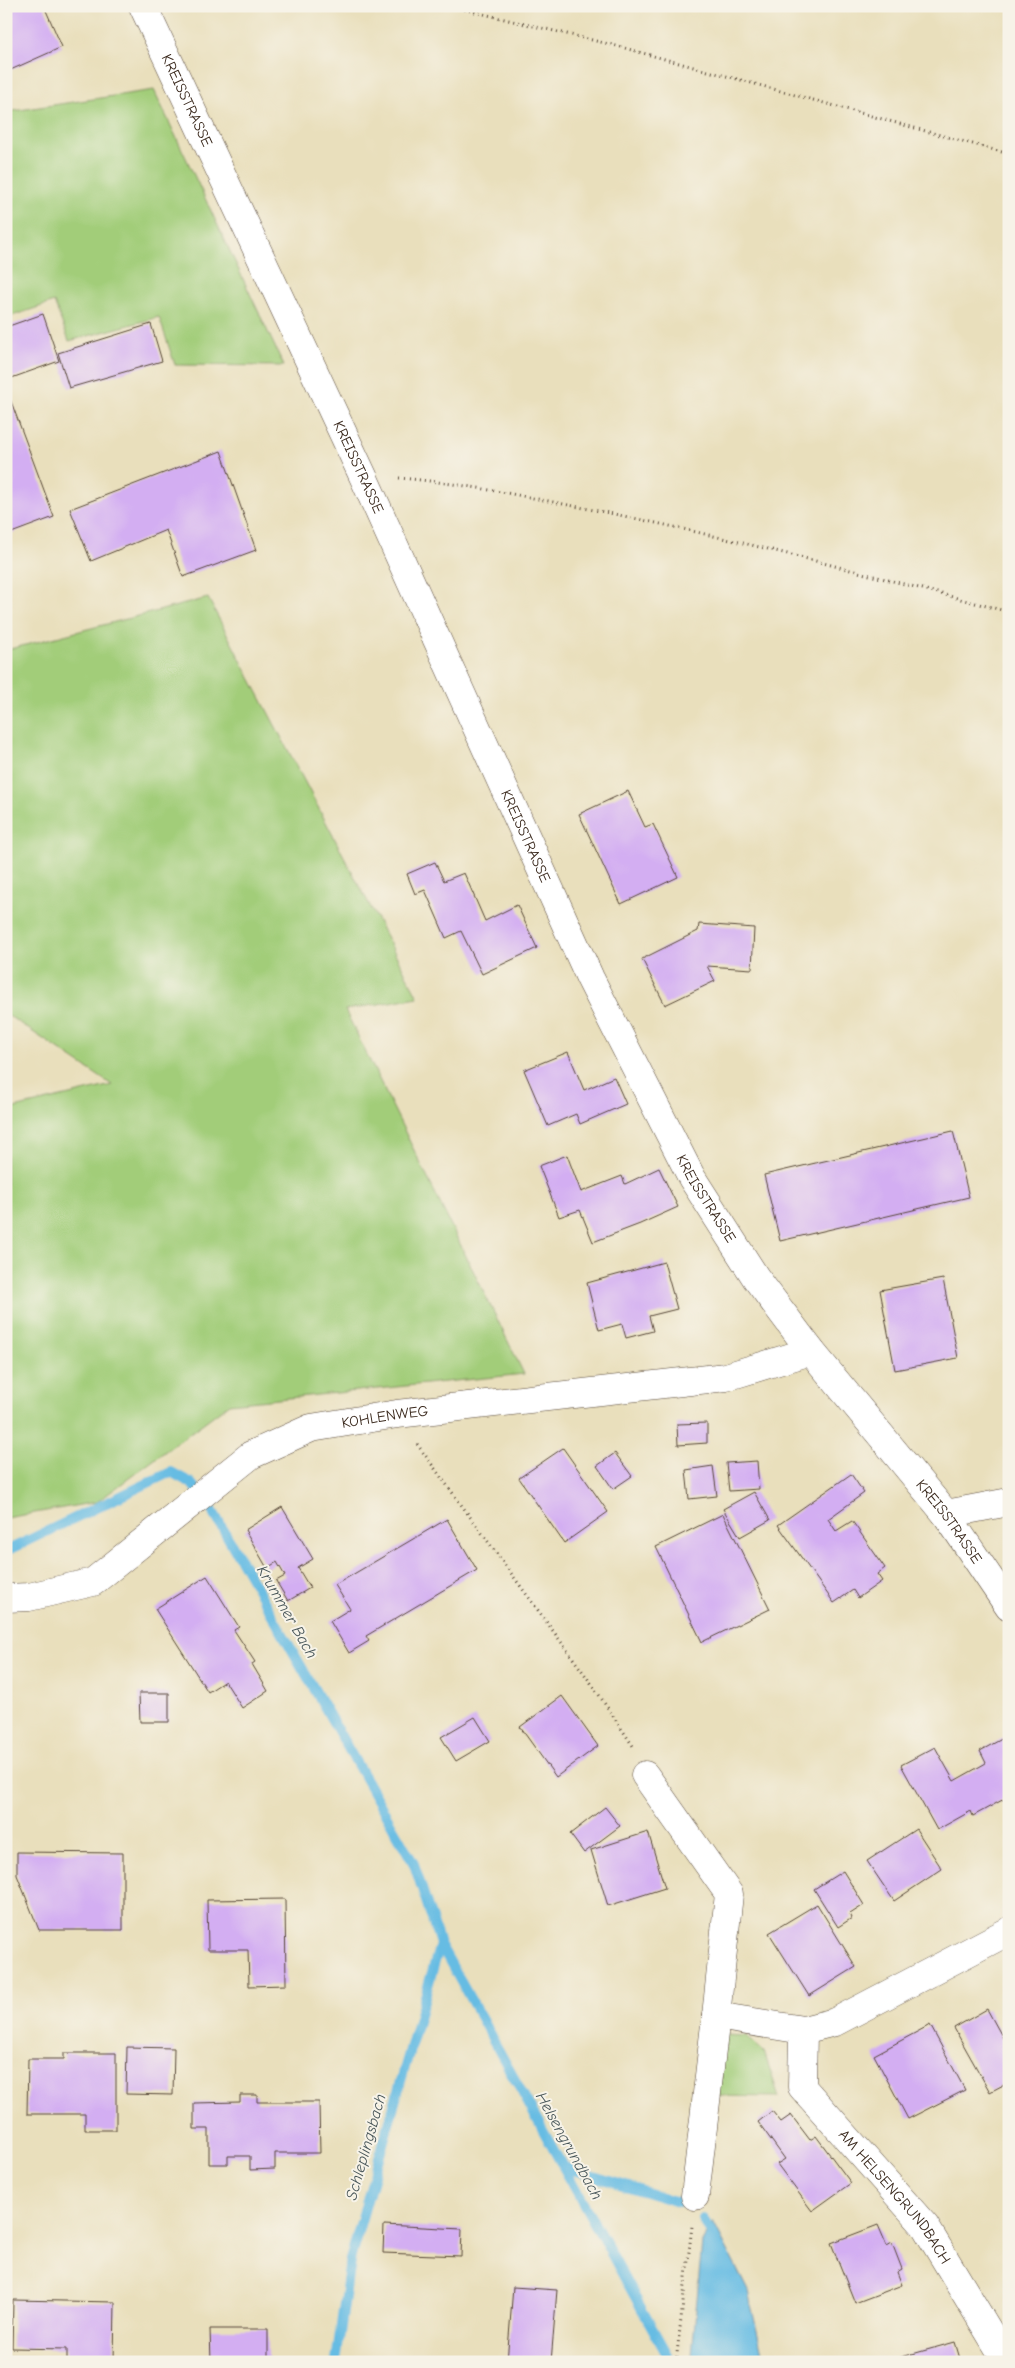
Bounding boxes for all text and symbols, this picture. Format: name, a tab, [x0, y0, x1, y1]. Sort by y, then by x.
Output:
street label: KREISSTRASSE	[158, 51, 216, 149]
street label: KREISSTRASSE	[329, 418, 388, 516]
street label: KREISSTRASSE	[497, 787, 555, 885]
street label: KREISSTRASSE	[672, 1151, 740, 1246]
street label: KOHLENWEG	[340, 1402, 429, 1432]
street label: KREISSTRASSE	[912, 1476, 986, 1567]
water label: Krummer Bach	[253, 1562, 321, 1662]
water label: Helsengrundbach	[532, 2089, 606, 2203]
water label: Schleplingsbach	[342, 2092, 390, 2202]
street label: AM HELSENGRUNDBACH	[835, 2126, 955, 2267]

